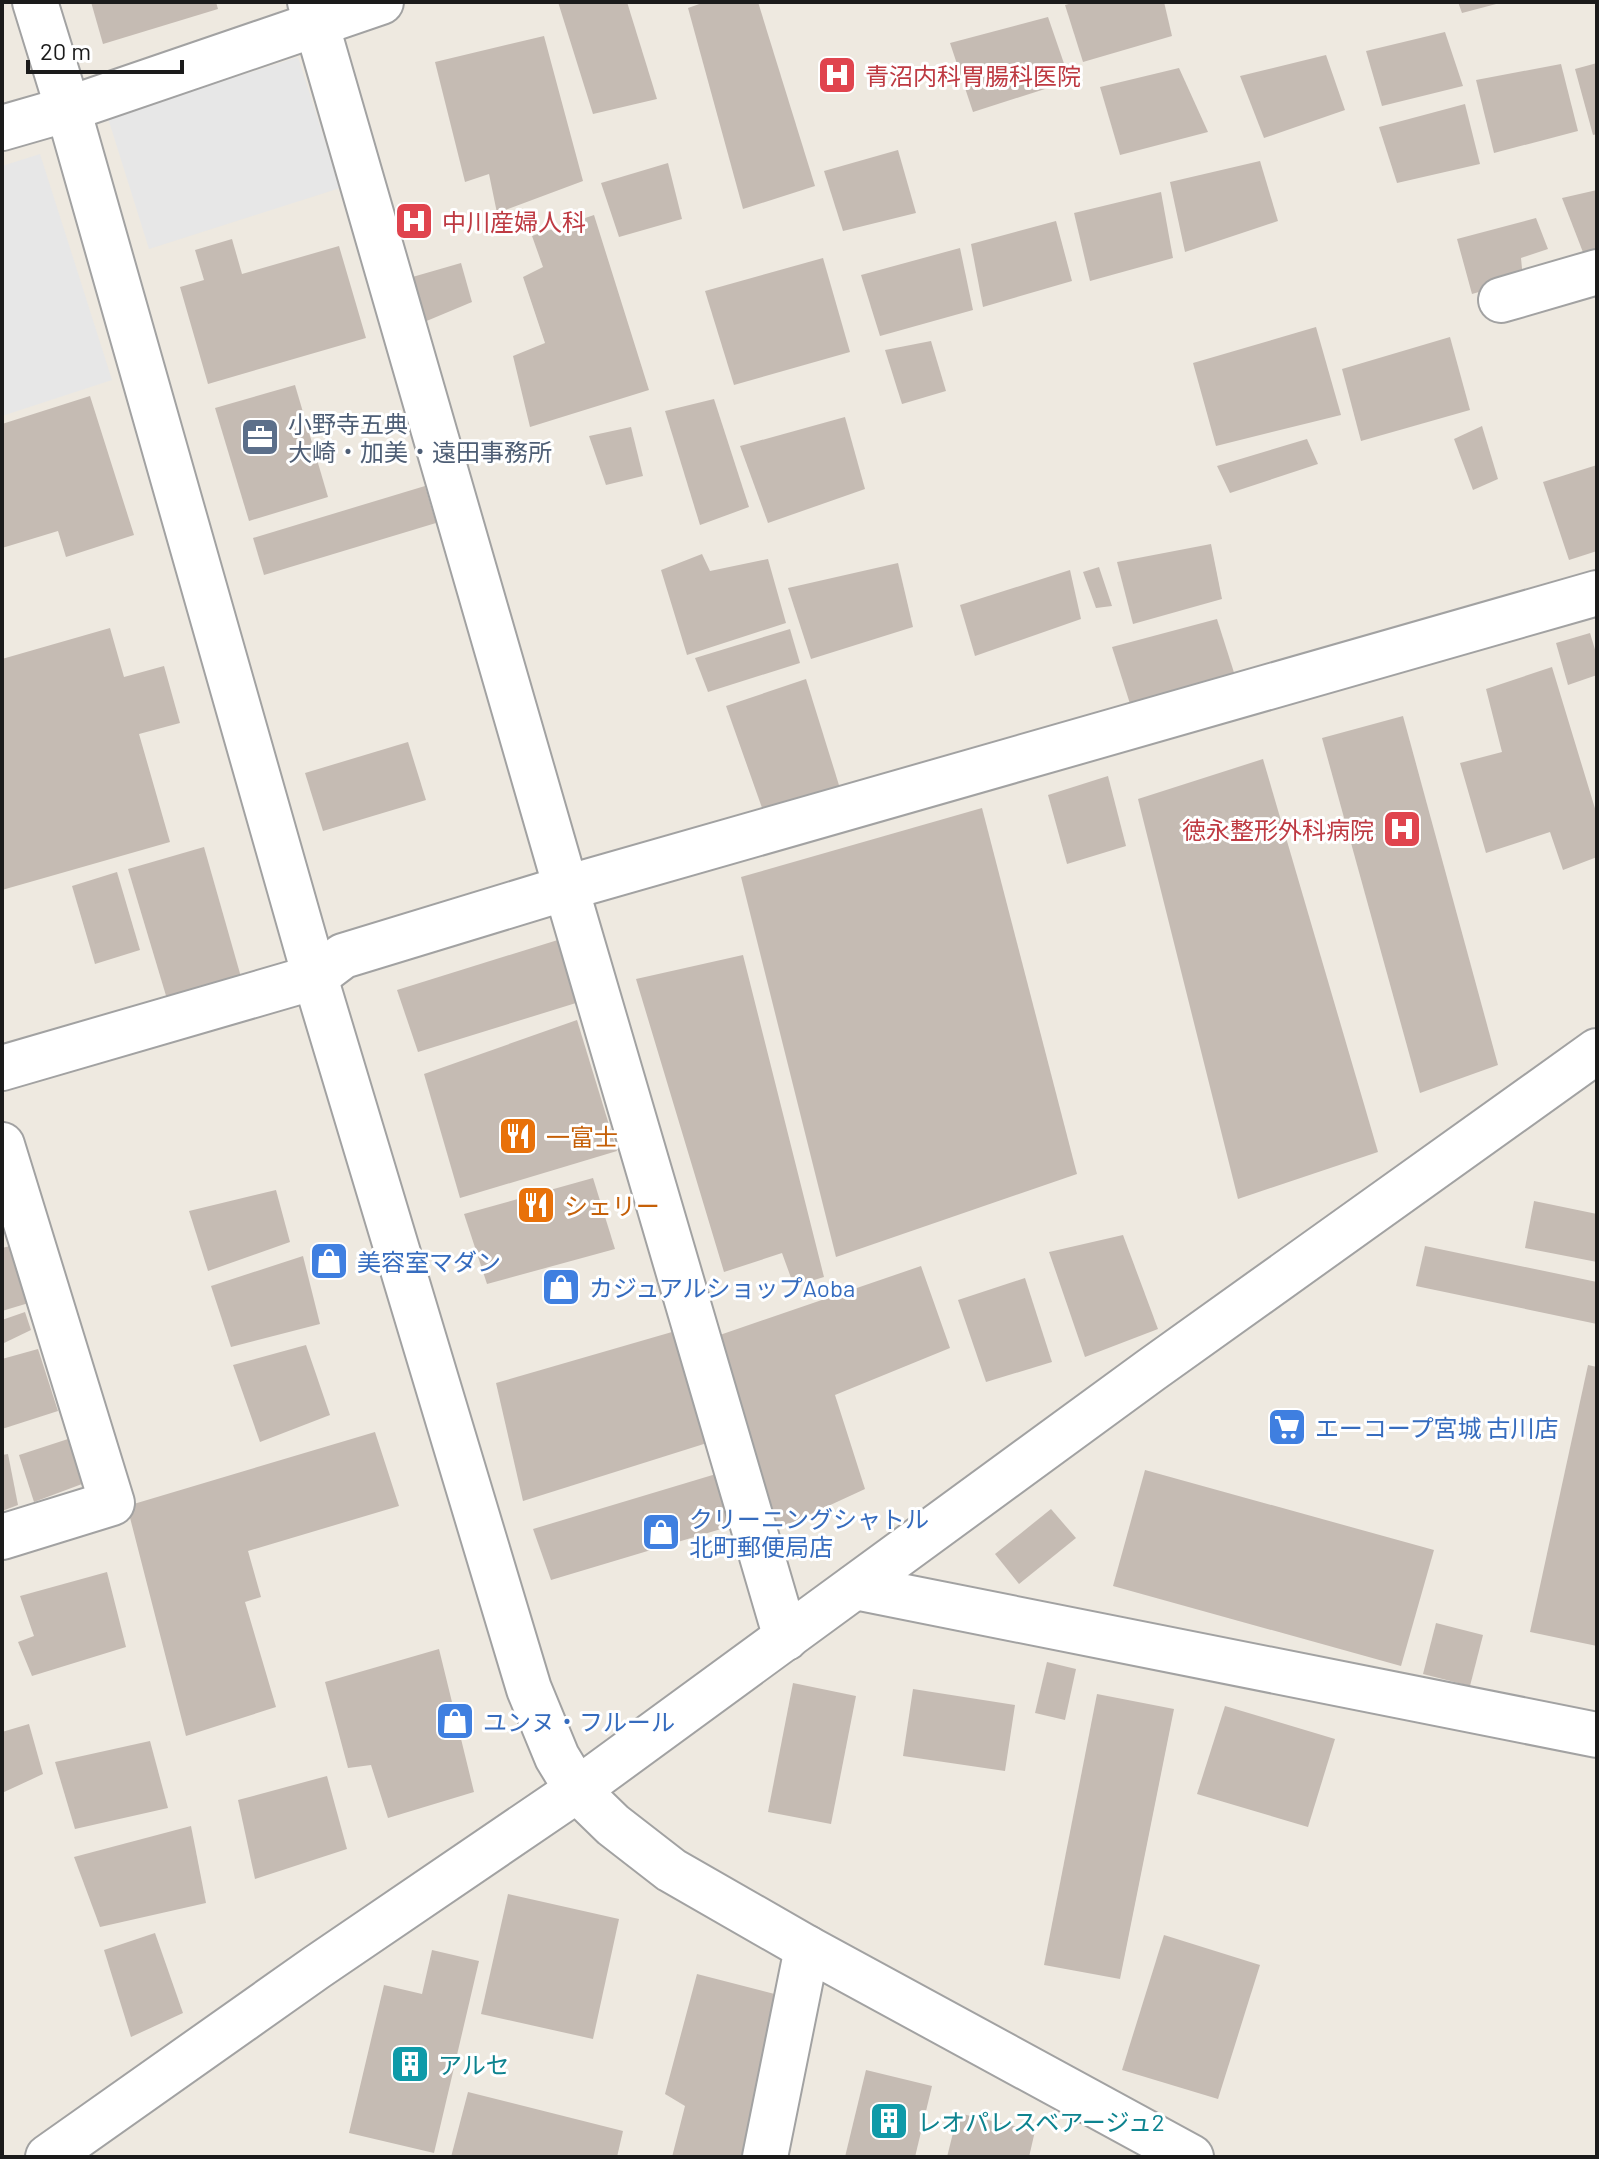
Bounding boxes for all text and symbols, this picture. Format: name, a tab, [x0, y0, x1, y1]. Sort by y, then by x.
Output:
scale bar	[28, 24, 182, 74]
text: 20 m	[40, 36, 91, 65]
hospital icon: 青沼内科胃腸科医院	[816, 54, 858, 96]
place label: 青沼内科胃腸科医院	[865, 61, 1081, 90]
hospital icon: 中川産婦人科	[393, 200, 435, 242]
place label: 中川産婦人科	[442, 207, 586, 236]
place label: 小野寺五典 大崎・加美・遠田事務所	[288, 409, 552, 466]
office icon: 小野寺五典 大崎・加美・遠田事務所	[239, 416, 281, 458]
hospital icon: 徳永整形外科病院	[1381, 808, 1423, 850]
place label: 徳永整形外科病院	[1182, 815, 1374, 844]
restaurant icon: 一富士	[497, 1115, 539, 1157]
place label: 一富士	[546, 1122, 618, 1151]
restaurant icon: シェリー	[515, 1184, 557, 1226]
place label: シェリー	[564, 1191, 660, 1220]
shop icon: 美容室マダン	[308, 1240, 350, 1282]
place label: 美容室マダン	[357, 1247, 501, 1276]
shop icon: カジュアルショップAoba	[540, 1266, 582, 1308]
place label: カジュアルショップAoba	[589, 1273, 855, 1302]
supermarket icon: エーコープ宮城 古川店	[1266, 1406, 1308, 1448]
place label: エーコープ宮城 古川店	[1315, 1413, 1558, 1442]
place label: クリーニングシャトル 北町郵便局店	[689, 1504, 929, 1561]
shop icon: クリーニングシャトル 北町郵便局店	[640, 1511, 682, 1553]
shop icon: ユンヌ・フルール	[434, 1700, 476, 1742]
place label: ユンヌ・フルール	[483, 1707, 675, 1736]
building icon: アルセ	[389, 2043, 431, 2085]
place label: アルセ	[438, 2050, 510, 2079]
building icon: レオパレスベアージュ2	[868, 2100, 910, 2142]
place label: レオパレスベアージュ2	[917, 2107, 1165, 2136]

